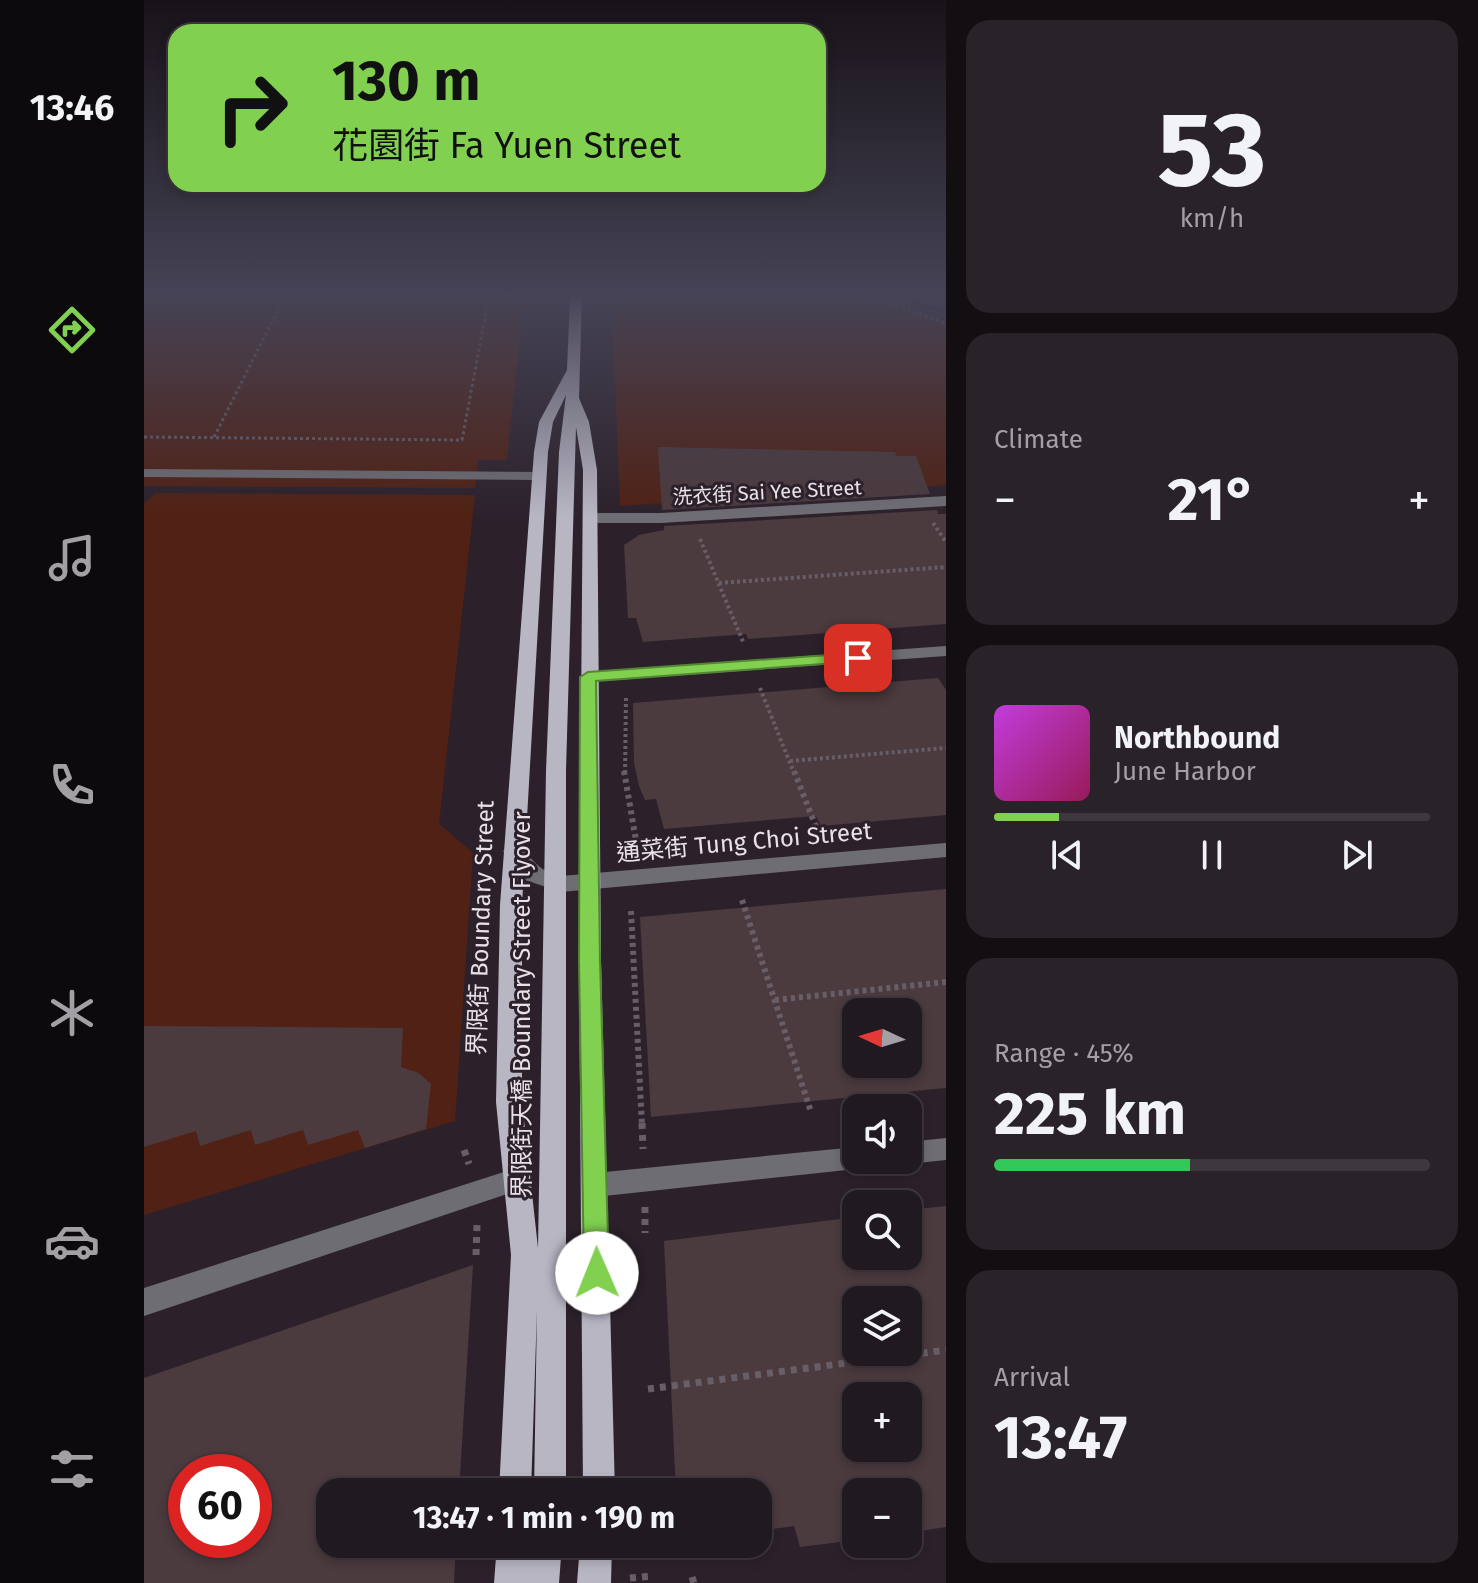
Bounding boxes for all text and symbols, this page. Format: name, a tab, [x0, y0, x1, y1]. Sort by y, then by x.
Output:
text: 130 m	[332, 48, 480, 115]
icon: right	[200, 56, 304, 160]
text: 13:46	[30, 86, 114, 130]
text: 53	[1158, 88, 1266, 213]
text: 花園街 Fa Yuen Street	[332, 124, 681, 168]
text: km/h	[1180, 203, 1244, 234]
icon: directions	[44, 302, 100, 358]
text: Climate	[994, 424, 1083, 455]
text: 21°	[1168, 464, 1256, 536]
text: −	[994, 474, 1016, 527]
text: +	[1408, 474, 1430, 527]
street label: 洗衣街 Sai Yee Street	[672, 475, 863, 509]
icon: music	[44, 530, 100, 586]
pin	[824, 624, 892, 692]
icon: arrive	[836, 636, 880, 680]
text: Northbound	[1114, 720, 1280, 756]
text: June Harbor	[1114, 756, 1256, 787]
icon: phone	[44, 757, 100, 813]
street label: 界限街 Boundary Street	[463, 800, 499, 1056]
street label: 界限街天橋 Boundary Street Flyover	[508, 811, 536, 1199]
street label: 通菜街 Tung Choi Street	[615, 817, 873, 867]
icon: previous	[1045, 833, 1089, 877]
icon: pause	[1190, 833, 1234, 877]
icon: next	[1335, 833, 1379, 877]
icon: climate	[44, 985, 100, 1041]
north arrow	[842, 998, 922, 1078]
map controls	[842, 998, 922, 1558]
text: Range · 45%	[994, 1038, 1134, 1069]
text: 225 km	[994, 1078, 1186, 1150]
button: sound	[842, 1094, 922, 1174]
button: search	[842, 1190, 922, 1270]
icon: car	[44, 1213, 100, 1269]
position arrow	[555, 1231, 639, 1315]
button: layers	[842, 1286, 922, 1366]
text: Arrival	[994, 1362, 1070, 1393]
button: +	[842, 1382, 922, 1462]
text: 13:47	[994, 1402, 1127, 1474]
icon: filters	[44, 1441, 100, 1497]
speed limit sign: 60	[168, 1454, 272, 1558]
button: −	[842, 1478, 922, 1558]
text: 13:47 · 1 min · 190 m	[413, 1500, 675, 1536]

